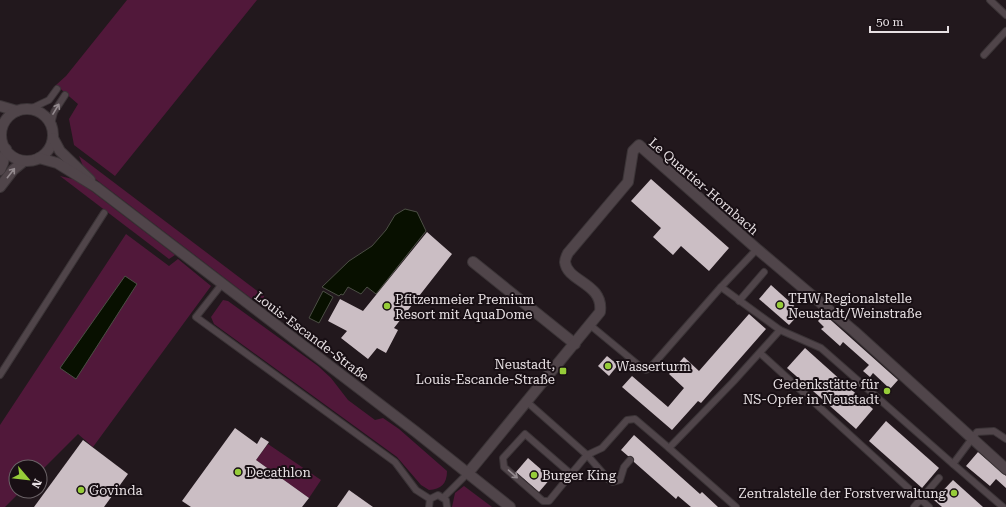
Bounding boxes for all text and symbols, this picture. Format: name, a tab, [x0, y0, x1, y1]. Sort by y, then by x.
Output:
scale bar	[870, 8, 948, 34]
text: 50 m	[876, 15, 903, 29]
one-way arrow	[53, 103, 61, 115]
street label: Le Quartier-Hornbach	[646, 135, 762, 238]
one-way arrow	[7, 167, 15, 178]
street label: Louis-Escande-Straße	[252, 289, 372, 384]
place label: THW Regionalstelle Neustadt/Weinstraße	[788, 291, 922, 321]
place label: Pfitzenmeier Premium Resort mit AquaDome	[395, 292, 535, 322]
marker: THW Regionalstelle Neustadt/Weinstraße	[775, 300, 785, 310]
marker: Pfitzenmeier Premium Resort mit AquaDome	[382, 301, 392, 311]
place label: Neustadt, Louis-Escande-Straße	[416, 357, 555, 387]
place label: Wasserturm	[616, 359, 691, 374]
marker: Wasserturm	[603, 361, 613, 371]
marker: Neustadt, Louis-Escande-Straße	[558, 366, 568, 376]
place label: Gedenkstätte für NS-Opfer in Neustadt	[743, 377, 880, 407]
marker: Gedenkstätte für NS-Opfer in Neustadt	[882, 386, 892, 396]
north arrow	[8, 459, 48, 499]
place label: Decathlon	[246, 465, 312, 480]
marker: Decathlon	[233, 467, 243, 477]
place label: Burger King	[542, 468, 617, 483]
one-way arrow	[507, 470, 518, 479]
marker: Burger King	[529, 470, 539, 480]
text: N	[28, 477, 44, 491]
place label: Govinda	[89, 483, 143, 498]
marker: Govinda	[76, 485, 86, 495]
place label: Zentralstelle der Forstverwaltung	[739, 486, 947, 501]
marker: Zentralstelle der Forstverwaltung	[949, 488, 959, 498]

